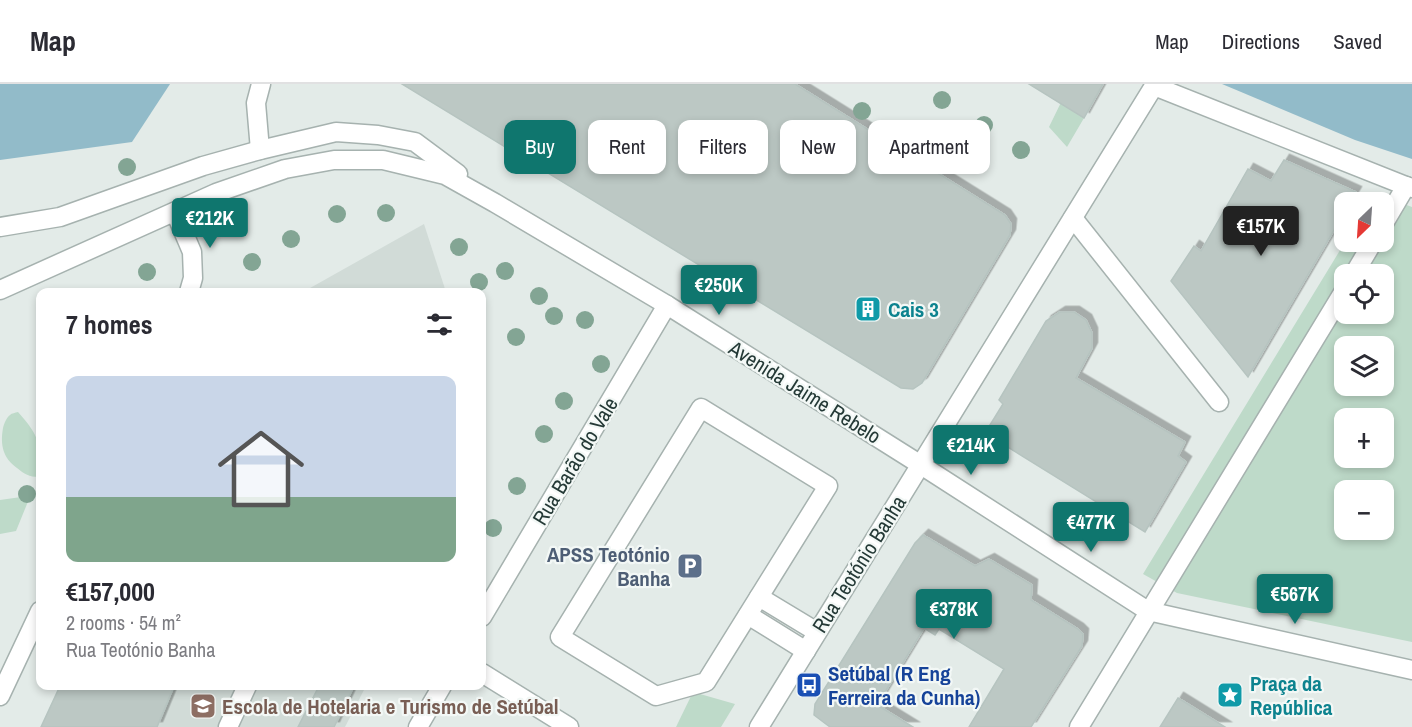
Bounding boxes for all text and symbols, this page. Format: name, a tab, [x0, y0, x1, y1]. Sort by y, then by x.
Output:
text: Map	[30, 22, 76, 60]
text: Map	[1155, 27, 1189, 56]
text: Directions	[1222, 27, 1300, 56]
text: Saved	[1333, 27, 1382, 56]
chip: Buy	[504, 120, 576, 174]
chip: Rent	[588, 120, 666, 174]
chip: Filters	[678, 120, 768, 174]
chip: New	[780, 120, 856, 174]
chip: Apartment	[868, 120, 990, 174]
north arrow	[1334, 192, 1394, 252]
map controls	[1334, 192, 1394, 540]
pin: €212K	[168, 198, 252, 249]
text: €212K	[186, 204, 234, 231]
pin: €157K	[1219, 206, 1303, 257]
text: €157K	[1237, 212, 1285, 239]
button: locate	[1334, 264, 1394, 324]
pin: €250K	[677, 265, 761, 316]
text: €250K	[695, 271, 743, 298]
building icon: Cais 3	[853, 294, 883, 324]
place label: Cais 3	[888, 295, 939, 324]
text: 7 homes	[66, 307, 153, 342]
icon: filters	[423, 308, 456, 341]
street label: Avenida Jaime Rebelo	[723, 333, 886, 450]
button: layers	[1334, 336, 1394, 396]
street label: Rua Barão do Vale	[525, 392, 625, 530]
button: +	[1334, 408, 1394, 468]
icon: home	[207, 415, 315, 523]
pin: €214K	[929, 425, 1013, 476]
text: €214K	[947, 431, 995, 458]
button: −	[1334, 480, 1394, 540]
street label: Rua Teotónio Banha	[805, 490, 913, 638]
pin: €477K	[1049, 502, 1133, 553]
text: €477K	[1067, 508, 1115, 535]
place label: APSS Teotónio Banha	[547, 540, 670, 593]
parking icon: APSS Teotónio Banha	[675, 551, 705, 581]
text: €157,000	[66, 574, 155, 609]
pin: €567K	[1253, 574, 1337, 625]
text: €567K	[1271, 580, 1319, 607]
pin: €378K	[912, 589, 996, 640]
text: €378K	[930, 595, 978, 622]
text: 2 rooms · 54 m²	[66, 609, 181, 636]
text: Rua Teotónio Banha	[66, 636, 215, 663]
place label: Setúbal (R Eng Ferreira da Cunha)	[828, 659, 981, 712]
place label: Praça da República	[1250, 669, 1333, 722]
bus stop icon: Setúbal (R Eng Ferreira da Cunha)	[794, 670, 824, 700]
place icon: Praça da República	[1215, 680, 1245, 710]
school or university icon: Escola de Hotelaria e Turismo de Setúbal	[188, 691, 218, 721]
place label: Escola de Hotelaria e Turismo de Setúbal	[222, 692, 559, 721]

